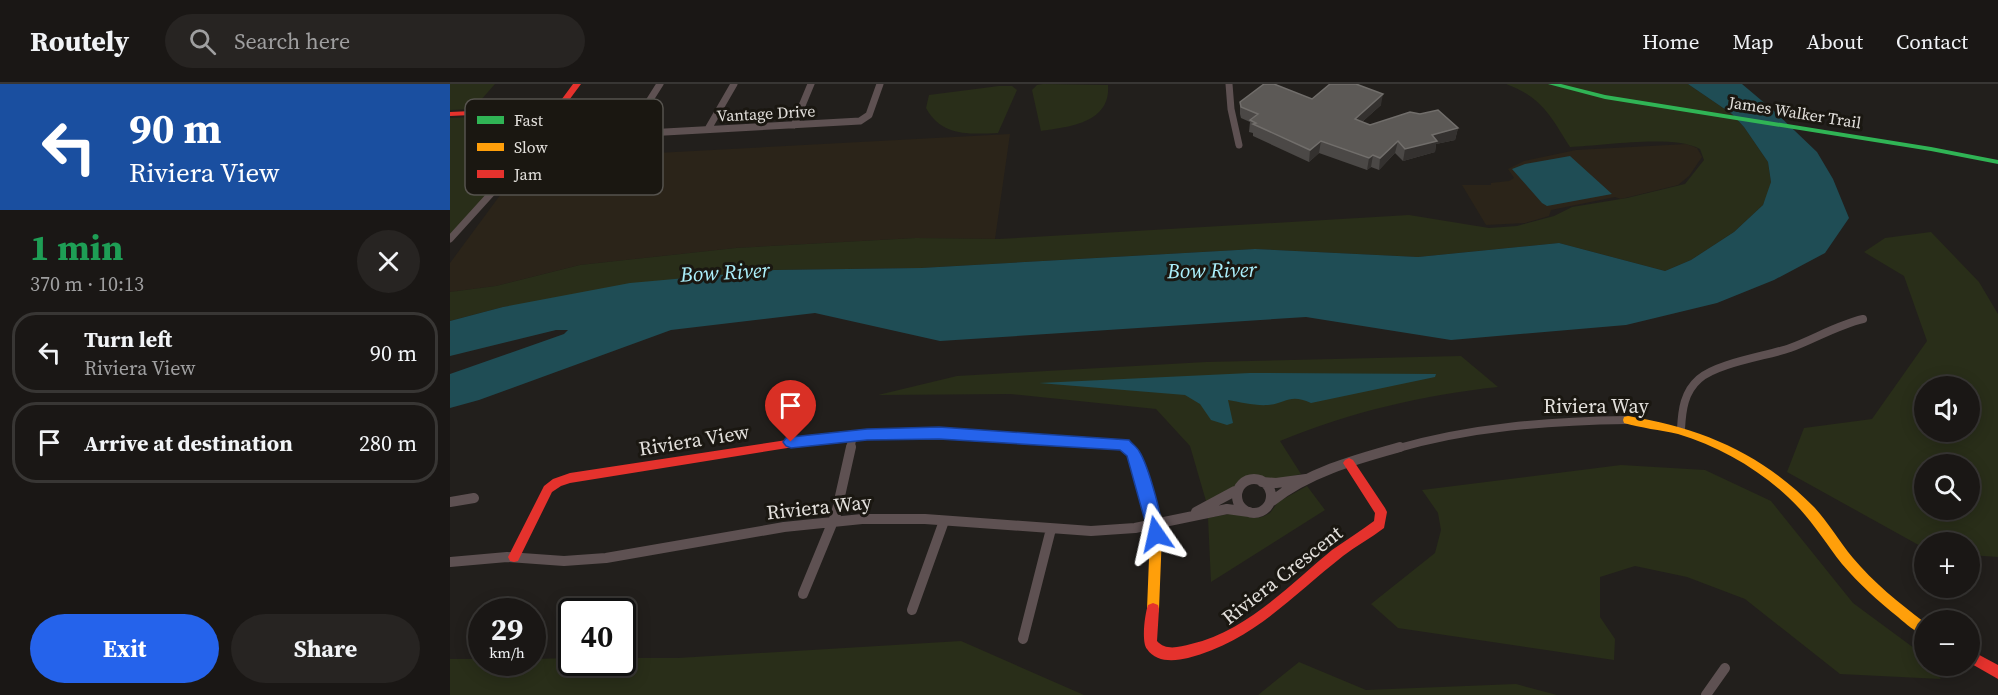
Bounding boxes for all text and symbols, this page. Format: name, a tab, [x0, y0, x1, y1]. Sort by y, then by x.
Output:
search box	[165, 14, 585, 68]
text: Routely	[30, 22, 129, 60]
icon: search	[186, 25, 219, 58]
text: Search here	[234, 26, 350, 56]
text: Home	[1642, 27, 1700, 56]
text: Map	[1733, 27, 1774, 56]
text: About	[1807, 27, 1863, 56]
text: Contact	[1896, 27, 1968, 56]
street label: James Walker Trail	[1726, 91, 1863, 133]
text: 90 m	[129, 99, 222, 157]
legend	[465, 99, 663, 195]
street label: Vantage Drive	[716, 99, 816, 127]
icon: left	[30, 108, 108, 186]
text: Fast	[514, 109, 544, 131]
text: Slow	[514, 136, 549, 158]
text: Riviera View	[129, 154, 280, 191]
text: Jam	[513, 163, 542, 185]
text: 1 min	[30, 223, 123, 272]
button: close	[357, 230, 420, 293]
water label: Bow River	[678, 255, 771, 289]
water label: Bow River	[1166, 255, 1258, 285]
text: 370 m · 10:13	[30, 270, 144, 298]
text: Turn left	[84, 324, 172, 354]
icon: left	[33, 336, 66, 369]
text: 90 m	[370, 338, 417, 368]
text: Riviera View	[84, 354, 196, 382]
map controls	[1914, 376, 1980, 676]
button: sound	[1914, 376, 1980, 442]
pin	[765, 380, 816, 442]
icon: arrive	[774, 389, 807, 422]
street label: Riviera Way	[1543, 392, 1649, 420]
street label: Riviera View	[637, 417, 752, 463]
icon: arrive	[33, 426, 66, 459]
text: Arrive at destination	[84, 428, 293, 458]
text: 280 m	[359, 428, 417, 458]
button: search	[1914, 454, 1980, 520]
street label: Riviera Way	[765, 487, 874, 526]
position arrow	[1124, 502, 1188, 566]
street label: Riviera Crescent	[1216, 519, 1349, 631]
button: +	[1914, 532, 1980, 598]
speed limit sign: 40	[558, 598, 636, 676]
text: 29	[491, 609, 523, 650]
button: −	[1914, 610, 1980, 676]
button: Exit	[30, 614, 219, 683]
button: Share	[231, 614, 420, 683]
text: km/h	[489, 642, 525, 663]

